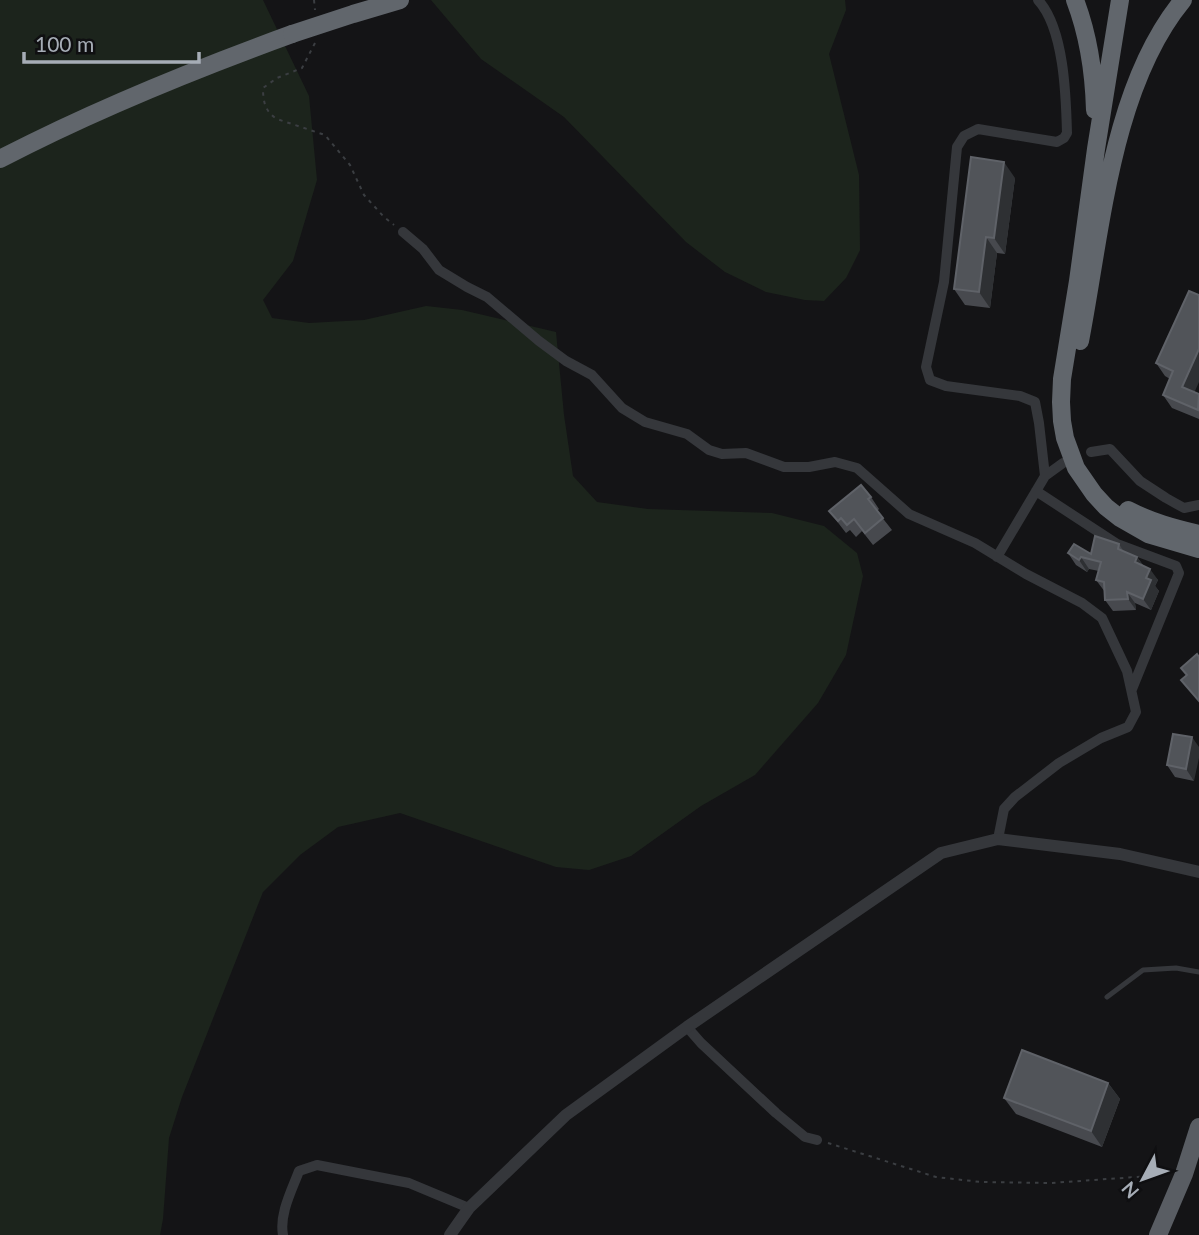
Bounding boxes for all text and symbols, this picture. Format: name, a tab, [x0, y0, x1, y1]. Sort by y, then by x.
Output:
scale bar	[24, 21, 200, 65]
text: 100 m	[35, 31, 94, 56]
north arrow	[1108, 1144, 1178, 1214]
text: N	[1116, 1177, 1143, 1204]

